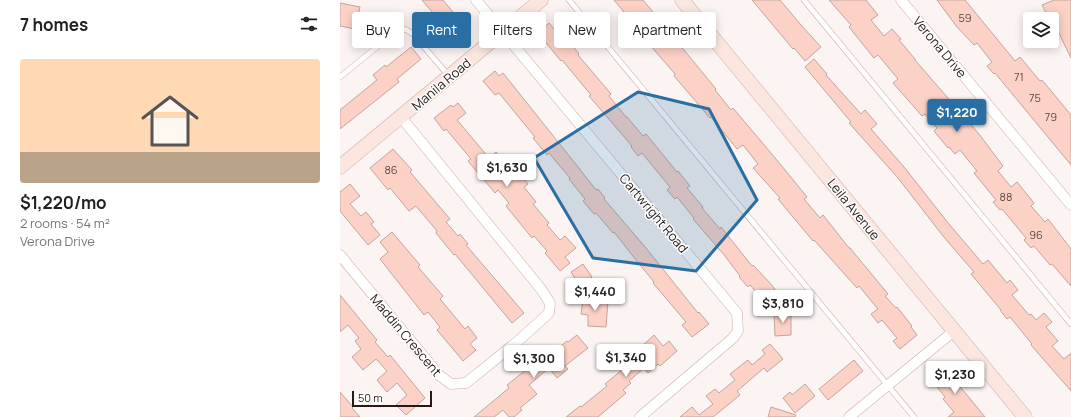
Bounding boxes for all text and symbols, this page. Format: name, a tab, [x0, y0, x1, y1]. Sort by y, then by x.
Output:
house number: 59	[958, 10, 972, 25]
chip: Buy	[352, 12, 404, 48]
chip: Rent	[412, 12, 471, 48]
chip: Filters	[479, 12, 546, 48]
chip: New	[554, 12, 610, 48]
chip: Apartment	[618, 12, 716, 48]
map controls	[1023, 12, 1059, 48]
button: layers	[1023, 12, 1059, 48]
text: 7 homes	[20, 13, 88, 36]
icon: filters	[298, 13, 320, 35]
street label: Verona Drive	[909, 13, 971, 82]
street label: Manila Road	[407, 54, 475, 114]
house number: 71	[1014, 69, 1024, 84]
icon: home	[134, 85, 206, 157]
house number: 75	[1029, 90, 1041, 105]
pin: $1,220	[924, 99, 990, 133]
text: $1,220	[936, 103, 978, 121]
house number: 79	[1045, 109, 1057, 124]
pin: $1,630	[474, 154, 540, 188]
text: $1,630	[486, 158, 528, 176]
house number: 86	[384, 162, 398, 177]
street label: Cartwright Road	[616, 170, 692, 256]
street label: Leila Avenue	[824, 174, 885, 244]
house number: 88	[1000, 189, 1012, 204]
text: $1,220/mo	[20, 191, 107, 214]
text: 2 rooms · 54 m²	[20, 214, 110, 232]
house number: 96	[1029, 227, 1043, 242]
text: Verona Drive	[20, 232, 95, 250]
pin: $1,440	[562, 278, 628, 312]
text: $1,440	[574, 282, 616, 300]
street label: Maddin Crescent	[366, 290, 446, 380]
pin: $3,810	[750, 290, 816, 324]
text: $3,810	[762, 294, 804, 312]
pin: $1,340	[593, 344, 659, 378]
pin: $1,300	[501, 345, 567, 379]
text: $1,340	[605, 348, 647, 366]
text: $1,300	[513, 349, 555, 367]
pin: $1,230	[922, 361, 988, 395]
text: $1,230	[934, 365, 976, 383]
scale bar	[352, 389, 432, 408]
text: 50 m	[358, 390, 383, 405]

